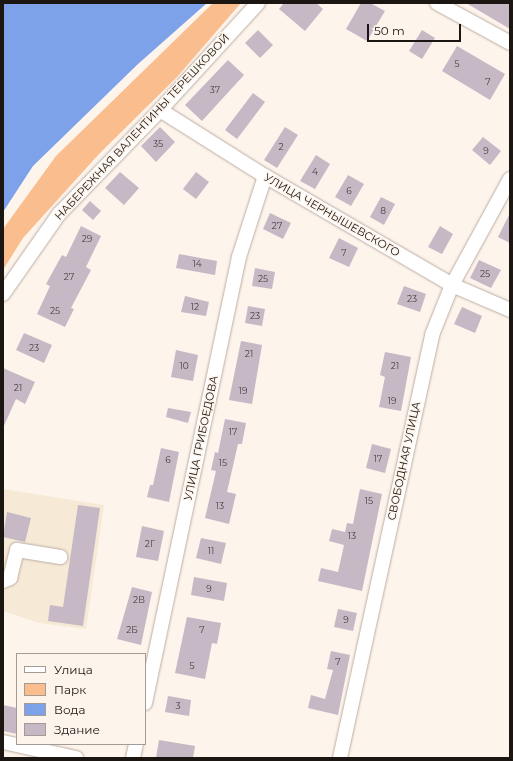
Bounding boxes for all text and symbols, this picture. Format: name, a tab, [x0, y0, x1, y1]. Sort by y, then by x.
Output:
scale bar	[369, 16, 463, 42]
text: 50 m	[374, 23, 405, 38]
street label: НАБЕРЕЖНАЯ ВАЛЕНТИНЫ ТЕРЕШКОВОЙ	[52, 31, 232, 223]
house number: 5	[454, 59, 460, 69]
house number: 7	[485, 77, 491, 87]
house number: 37	[210, 85, 220, 95]
house number: 35	[153, 139, 163, 149]
house number: 2	[278, 142, 284, 152]
house number: 9	[483, 146, 489, 156]
house number: 4	[312, 167, 318, 177]
street label: УЛИЦА ЧЕРНЫШЕВСКОГО	[262, 171, 402, 259]
house number: 6	[346, 186, 352, 196]
house number: 8	[380, 206, 386, 216]
house number: 27	[272, 221, 282, 231]
house number: 29	[82, 234, 92, 244]
house number: 7	[341, 248, 347, 258]
house number: 14	[192, 259, 202, 269]
house number: 25	[480, 269, 490, 279]
house number: 27	[64, 272, 74, 282]
house number: 25	[258, 274, 268, 284]
house number: 23	[407, 294, 417, 304]
house number: 12	[191, 302, 199, 312]
house number: 25	[50, 306, 60, 316]
house number: 23	[250, 311, 260, 321]
house number: 23	[29, 343, 39, 353]
house number: 21	[245, 349, 253, 359]
house number: 10	[179, 361, 189, 371]
house number: 21	[391, 361, 399, 371]
street label: УЛИЦА ГРИБОЕДОВА	[181, 374, 221, 502]
house number: 21	[14, 383, 22, 393]
house number: 19	[239, 386, 247, 396]
house number: 19	[388, 396, 396, 406]
street label: СВОБОДНАЯ УЛИЦА	[385, 400, 423, 522]
house number: 17	[229, 427, 237, 437]
house number: 17	[374, 454, 382, 464]
house number: 6	[165, 455, 171, 465]
house number: 15	[219, 458, 227, 468]
house number: 15	[365, 496, 373, 506]
house number: 13	[216, 501, 224, 511]
house number: 13	[348, 531, 356, 541]
house number: 2Г	[145, 539, 155, 549]
house number: 11	[208, 546, 214, 556]
house number: 9	[206, 584, 212, 594]
house number: 2В	[133, 595, 145, 605]
house number: 9	[343, 615, 349, 625]
house number: 2Б	[126, 625, 138, 635]
house number: 7	[199, 625, 205, 635]
legend	[16, 653, 146, 745]
house number: 7	[335, 657, 341, 667]
house number: 5	[189, 661, 195, 671]
text: Улица	[54, 662, 93, 677]
text: Парк	[54, 682, 86, 697]
house number: 3	[175, 701, 181, 711]
text: Вода	[54, 702, 85, 717]
text: Здание	[54, 722, 100, 737]

